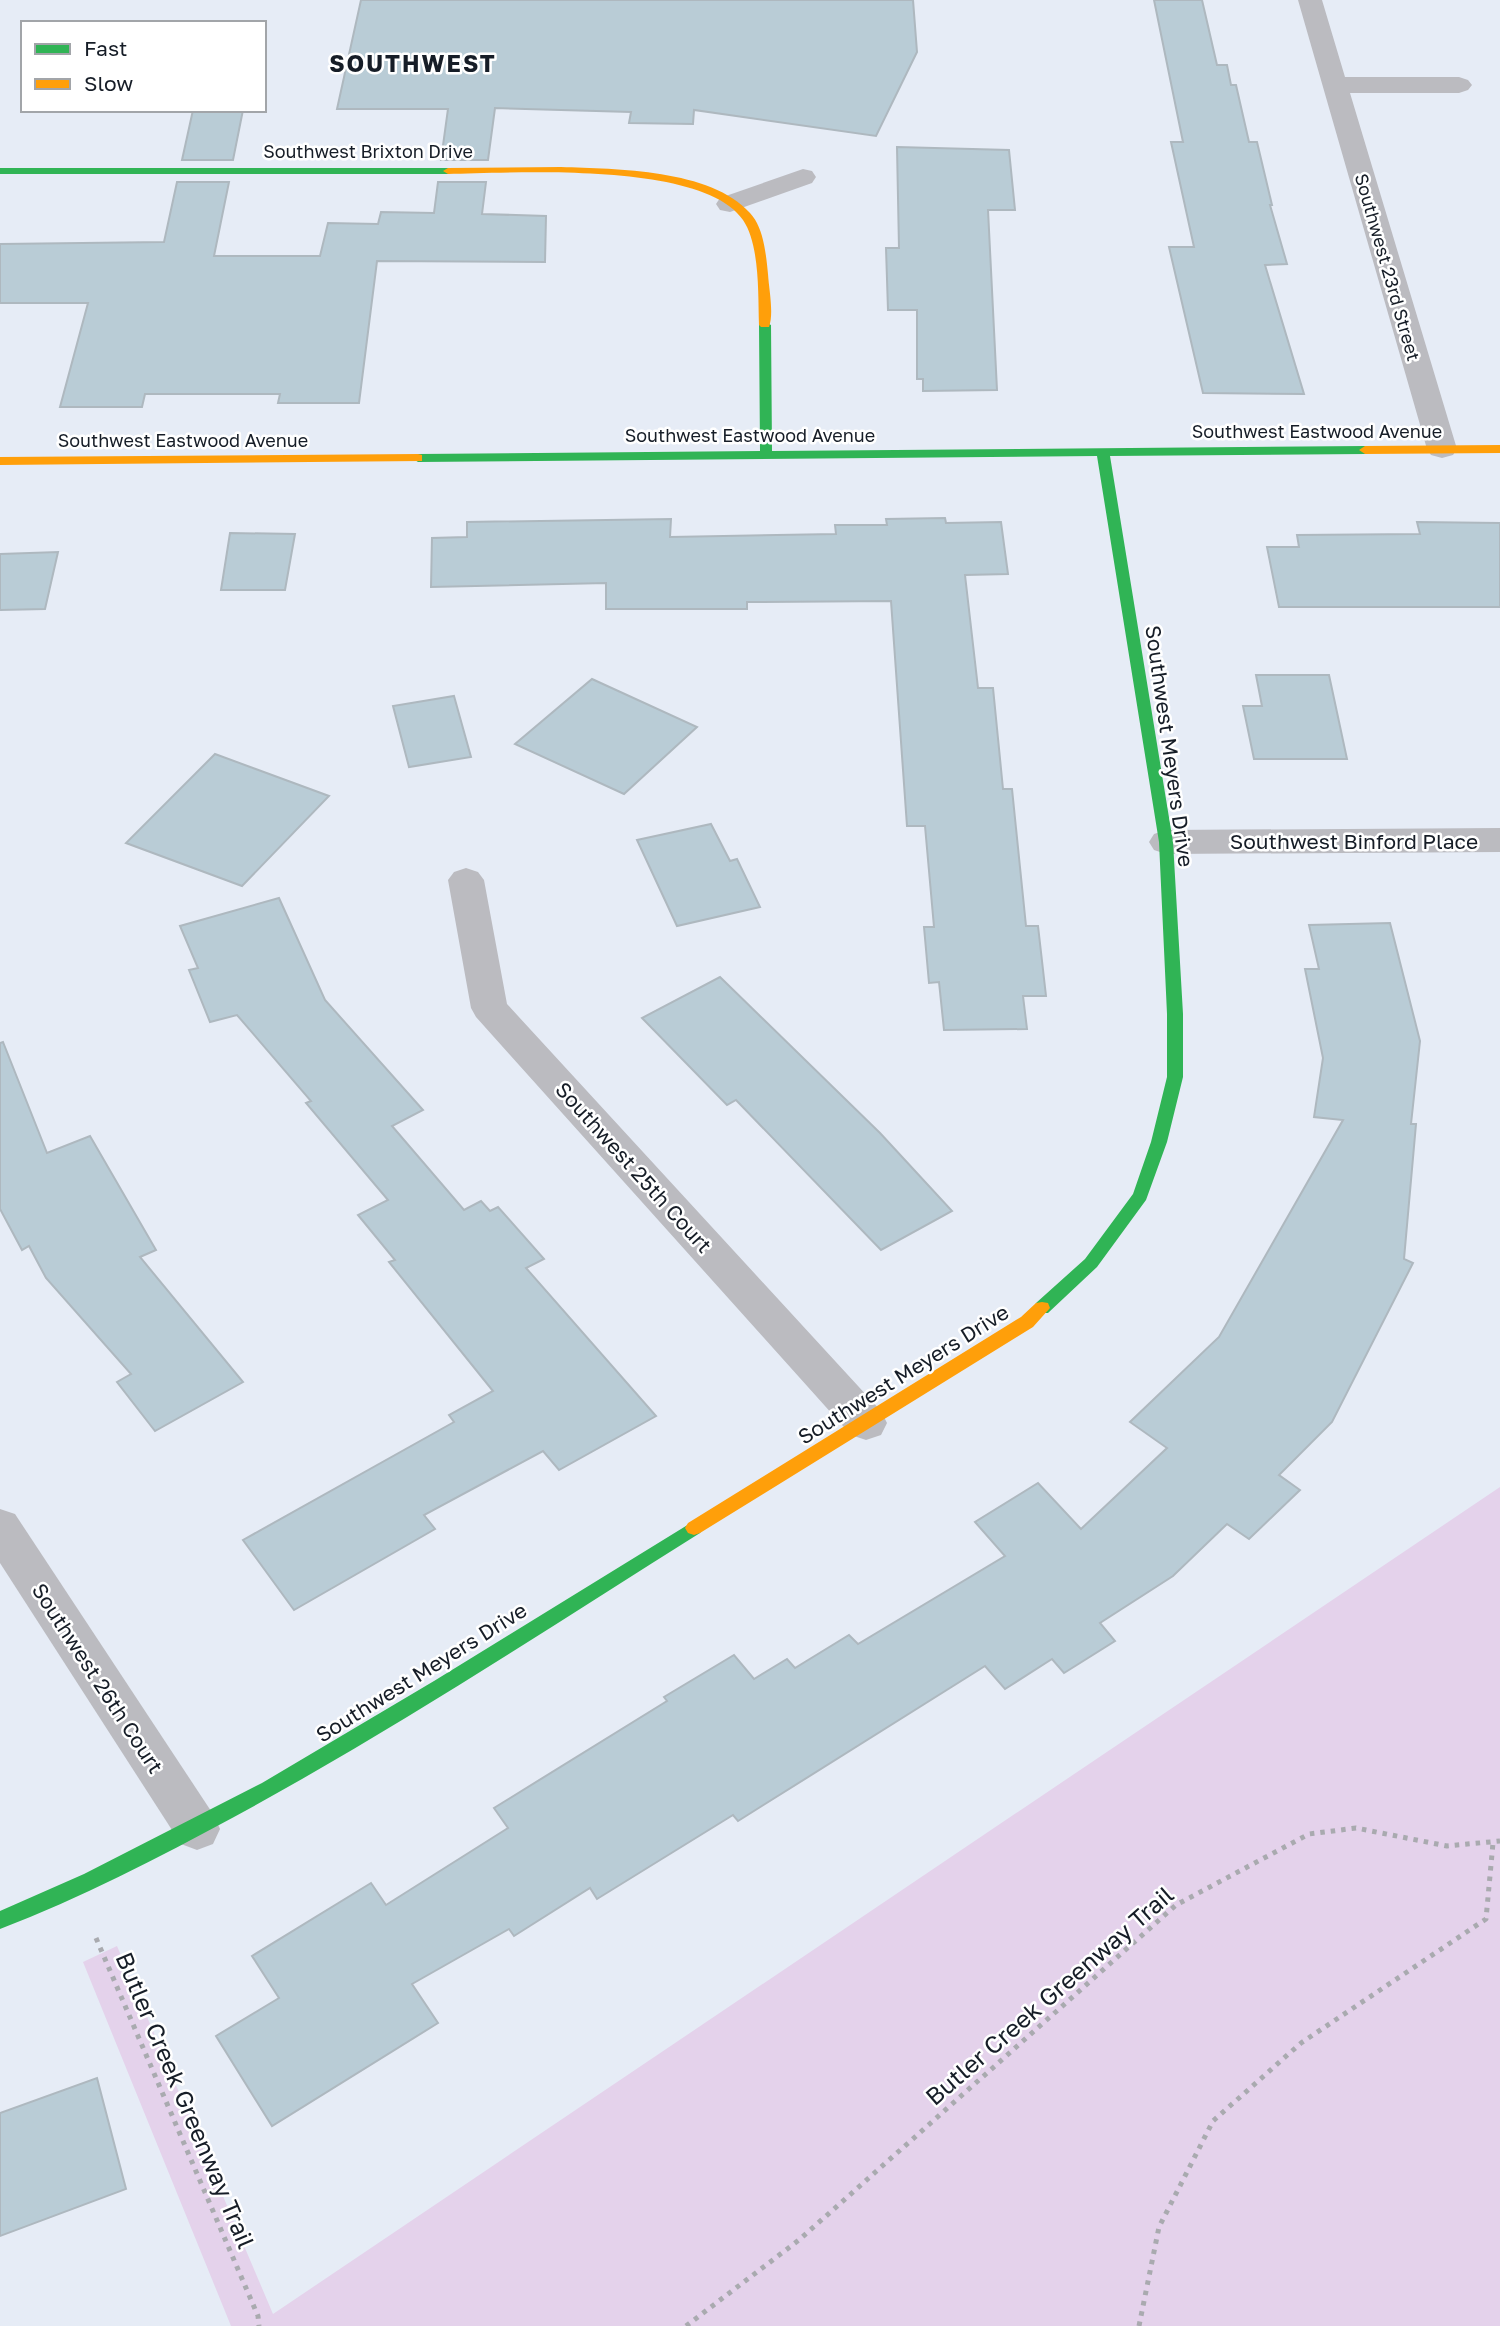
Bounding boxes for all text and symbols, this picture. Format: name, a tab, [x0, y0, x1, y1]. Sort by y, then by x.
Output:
legend	[21, 21, 266, 112]
text: Fast	[84, 35, 127, 61]
district label: SOUTHWEST	[329, 49, 497, 77]
text: Slow	[84, 70, 133, 96]
street label: Southwest Brixton Drive	[263, 140, 473, 162]
street label: Southwest 23rd Street	[1351, 171, 1425, 363]
street label: Southwest Eastwood Avenue	[1192, 420, 1442, 442]
street label: Southwest Eastwood Avenue	[625, 424, 875, 446]
street label: Southwest Eastwood Avenue	[58, 429, 308, 451]
street label: Southwest Meyers Drive	[1140, 624, 1200, 868]
street label: Southwest Binford Place	[1230, 828, 1478, 854]
street label: Southwest 25th Court	[550, 1076, 718, 1258]
street label: Southwest Meyers Drive	[793, 1298, 1013, 1450]
street label: Southwest 26th Court	[27, 1578, 169, 1778]
street label: Southwest Meyers Drive	[311, 1596, 531, 1748]
street label: Butler Creek Greenway Trail	[919, 1879, 1179, 2111]
street label: Butler Creek Greenway Trail	[110, 1947, 262, 2253]

